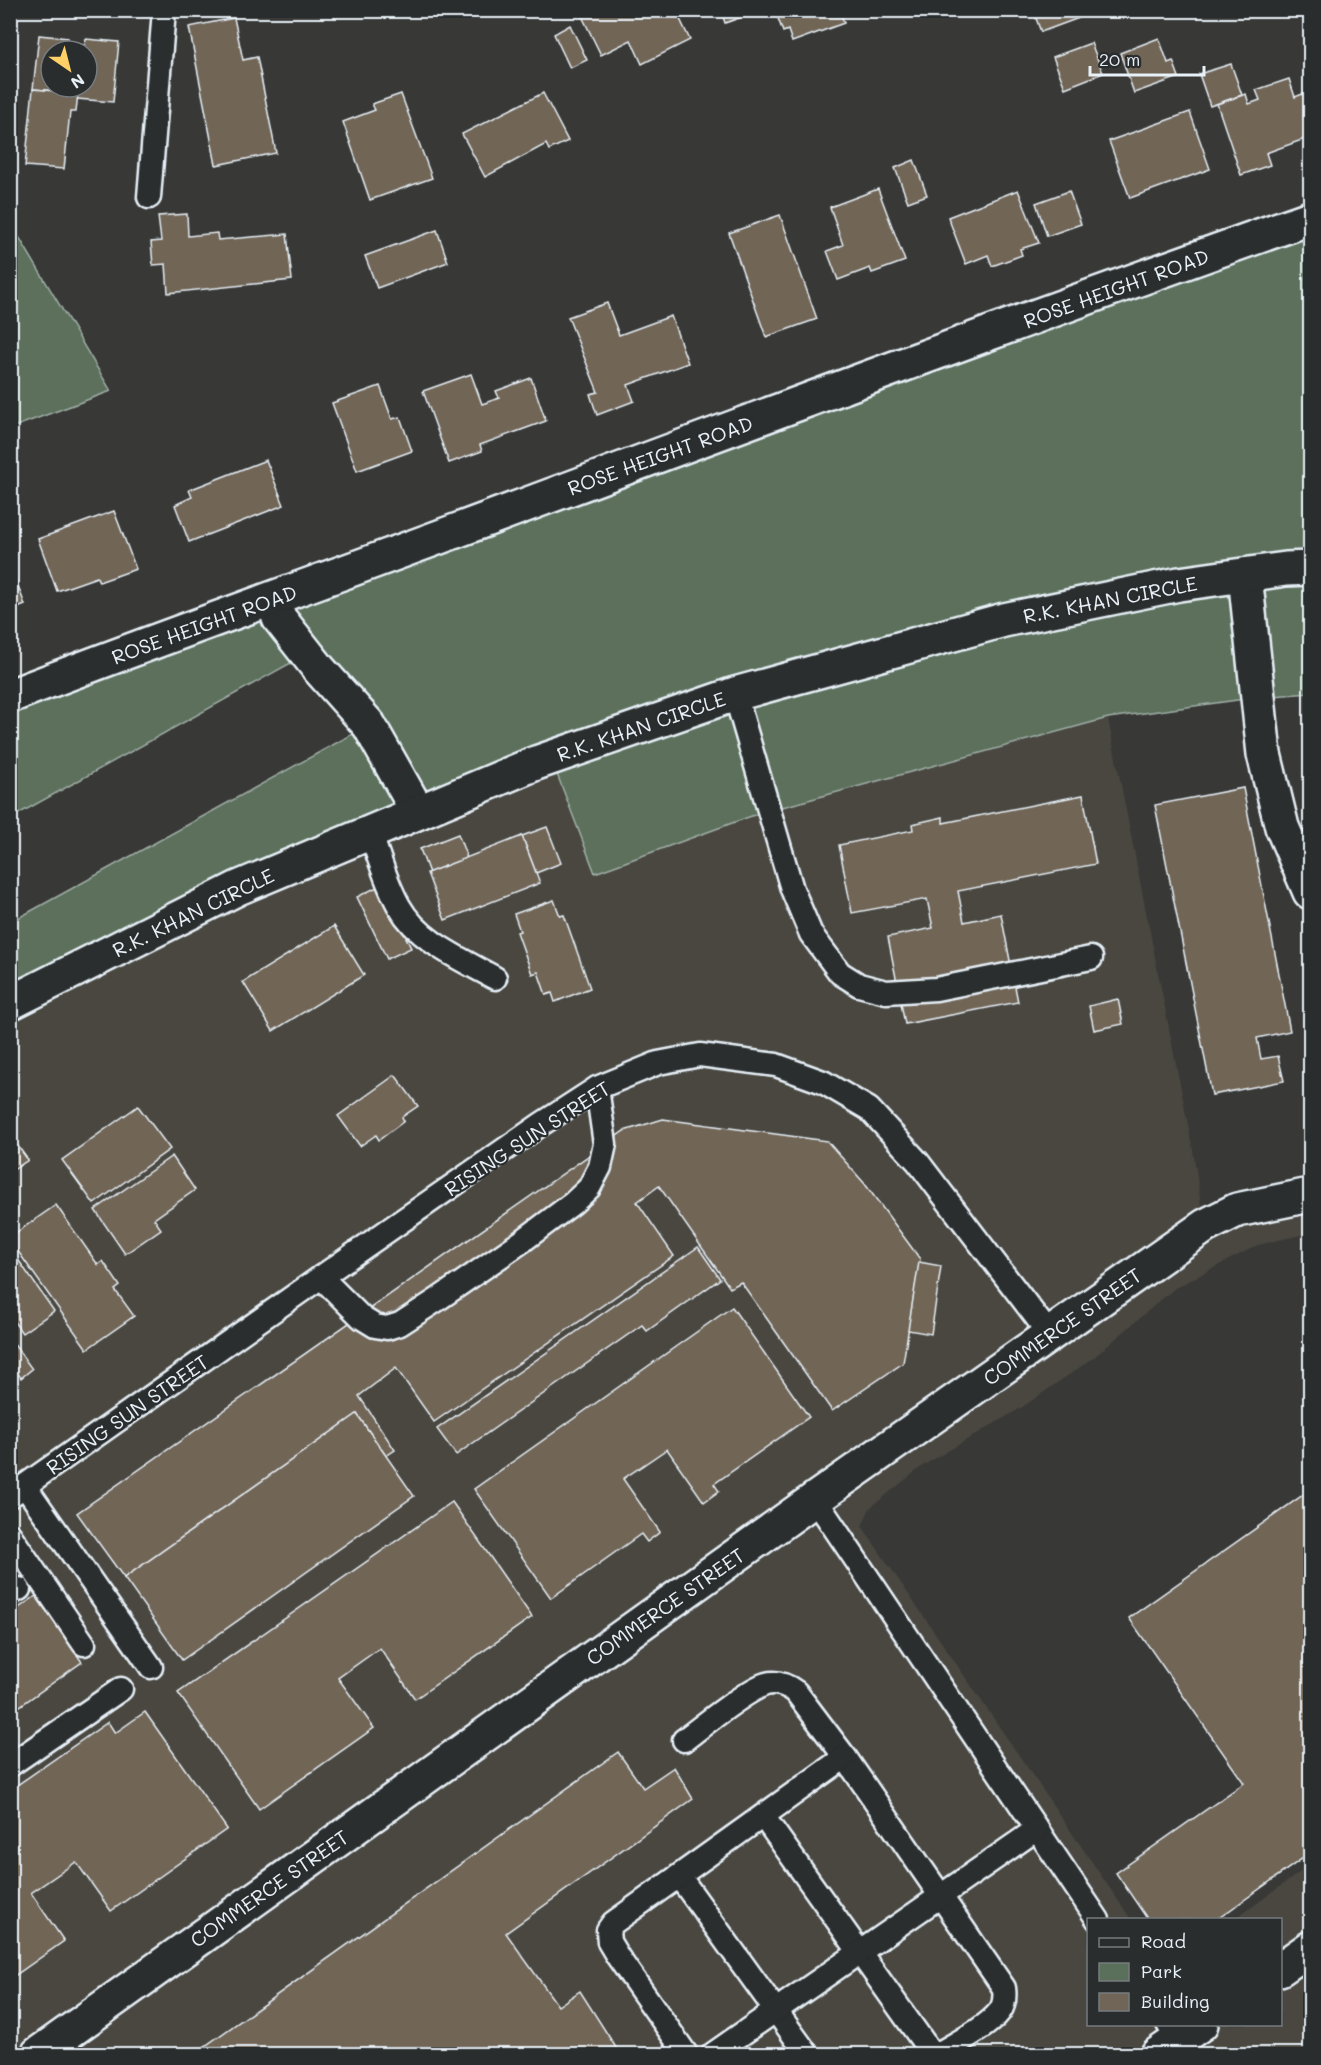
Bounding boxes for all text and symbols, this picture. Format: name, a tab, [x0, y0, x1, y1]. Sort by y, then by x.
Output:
north arrow	[39, 39, 99, 99]
scale bar	[1090, 39, 1204, 77]
text: 20 m	[1099, 47, 1140, 71]
text: N	[67, 70, 89, 94]
street label: ROSE HEIGHT ROAD	[1020, 242, 1212, 334]
street label: ROSE HEIGHT ROAD	[564, 409, 756, 501]
street label: R.K. KHAN CIRCLE	[1021, 569, 1199, 629]
street label: ROSE HEIGHT ROAD	[108, 578, 300, 670]
street label: R.K. KHAN CIRCLE	[553, 685, 729, 767]
street label: R.K. KHAN CIRCLE	[108, 862, 278, 962]
street label: RISING SUN STREET	[439, 1075, 615, 1201]
street label: COMMERCE STREET	[978, 1262, 1146, 1390]
street label: RISING SUN STREET	[41, 1348, 213, 1480]
street label: COMMERCE STREET	[581, 1542, 749, 1670]
street label: COMMERCE STREET	[185, 1824, 353, 1952]
legend	[1087, 1918, 1282, 2026]
text: Road	[1141, 1929, 1186, 1953]
text: Park	[1141, 1959, 1182, 1983]
text: Building	[1141, 1989, 1209, 2013]

